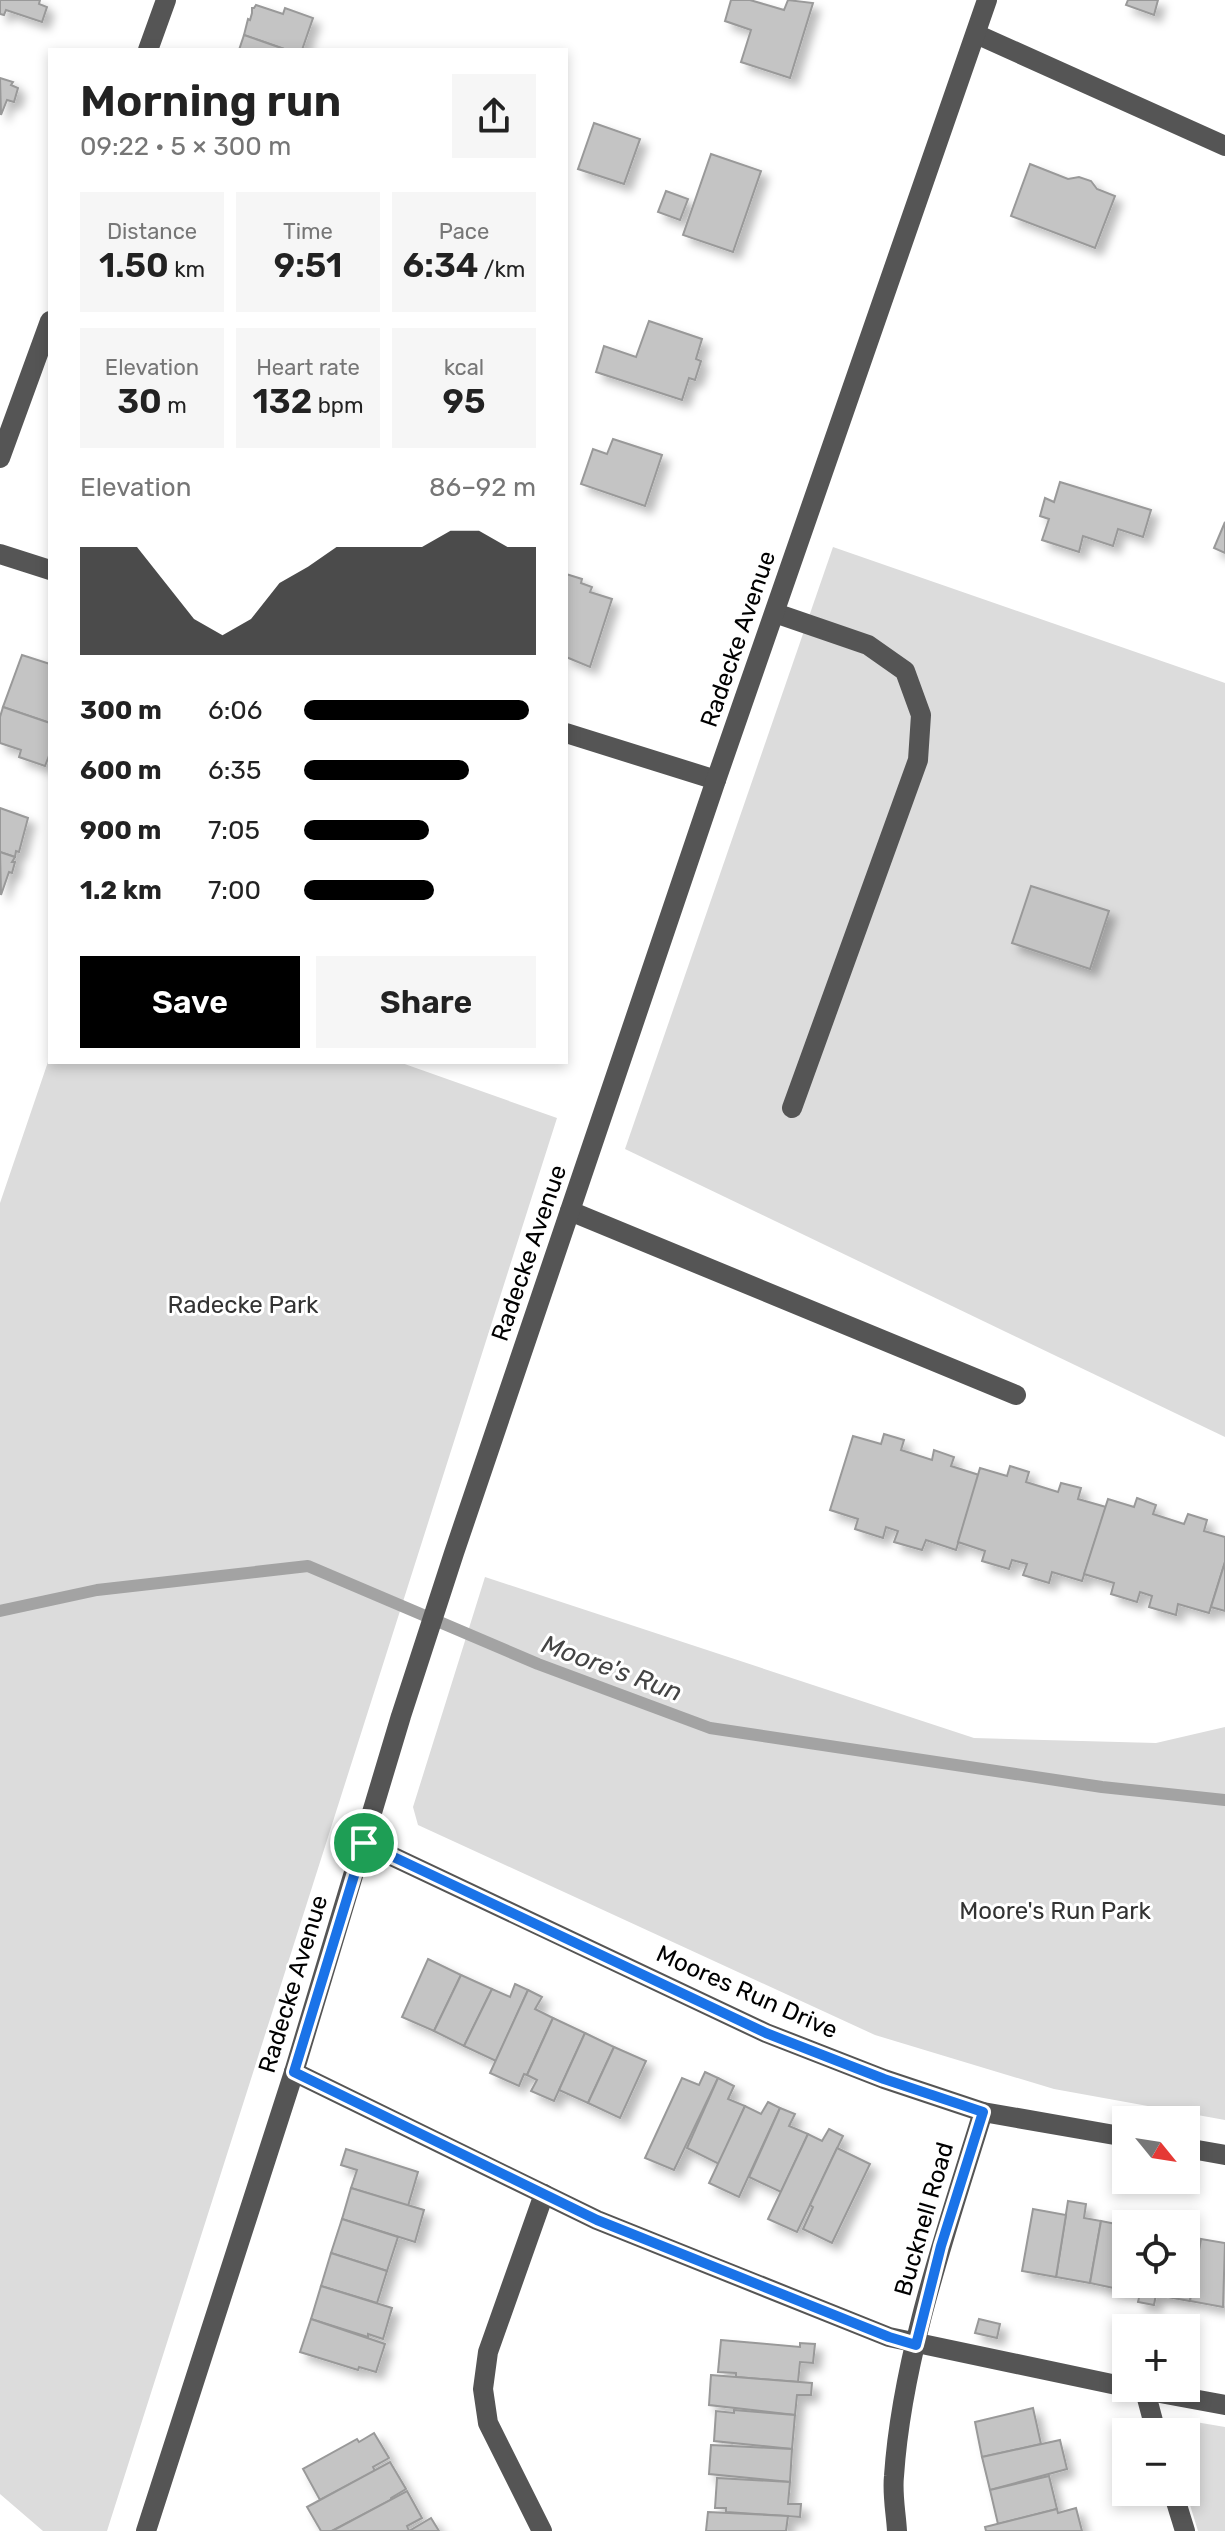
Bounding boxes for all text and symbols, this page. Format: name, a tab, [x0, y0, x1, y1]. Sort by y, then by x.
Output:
button: share	[452, 74, 536, 158]
text: Morning run	[80, 75, 341, 127]
text: 09:22 · 5 × 300 m	[80, 131, 291, 162]
text: Distance	[107, 218, 197, 245]
text: Time	[283, 218, 333, 245]
text: Pace	[439, 218, 489, 245]
text: 1.50	[99, 245, 169, 286]
text: 9:51	[274, 245, 342, 286]
text: 6:34	[403, 245, 478, 286]
text: km	[169, 256, 205, 283]
text: /km	[478, 256, 525, 283]
text: Elevation	[105, 354, 199, 381]
text: Heart rate	[256, 354, 360, 381]
text: kcal	[444, 354, 484, 381]
text: 30	[117, 381, 162, 422]
text: 132	[253, 381, 312, 422]
text: 95	[443, 381, 485, 422]
text: m	[162, 392, 187, 419]
text: bpm	[312, 392, 363, 419]
text: Elevation	[80, 472, 191, 503]
text: 86–92 m	[429, 472, 536, 503]
street label: Radecke Avenue	[695, 547, 781, 731]
text: 300 m	[80, 695, 162, 726]
text: 6:06	[208, 695, 263, 726]
text: 600 m	[80, 755, 162, 786]
text: 6:35	[208, 755, 261, 786]
text: 900 m	[80, 815, 161, 846]
text: 7:05	[208, 815, 260, 846]
text: 1.2 km	[80, 875, 162, 906]
text: 7:00	[208, 875, 261, 906]
button: Save	[80, 956, 300, 1048]
button: Share	[316, 956, 536, 1048]
street label: Radecke Avenue	[486, 1161, 572, 1345]
park label: Radecke Park	[168, 1291, 319, 1319]
water label: Moore's Run	[537, 1629, 686, 1708]
pin	[330, 1809, 398, 1877]
icon: arrive	[342, 1821, 386, 1865]
street label: Radecke Avenue	[253, 1892, 333, 2076]
park label: Moore's Run Park	[959, 1897, 1151, 1925]
street label: Moores Run Drive	[652, 1939, 842, 2045]
north arrow	[1112, 2106, 1200, 2194]
map controls	[1112, 2106, 1200, 2506]
street label: Bucknell Road	[889, 2139, 959, 2299]
button: locate	[1112, 2210, 1200, 2298]
button: +	[1112, 2314, 1200, 2402]
button: −	[1112, 2418, 1200, 2506]

